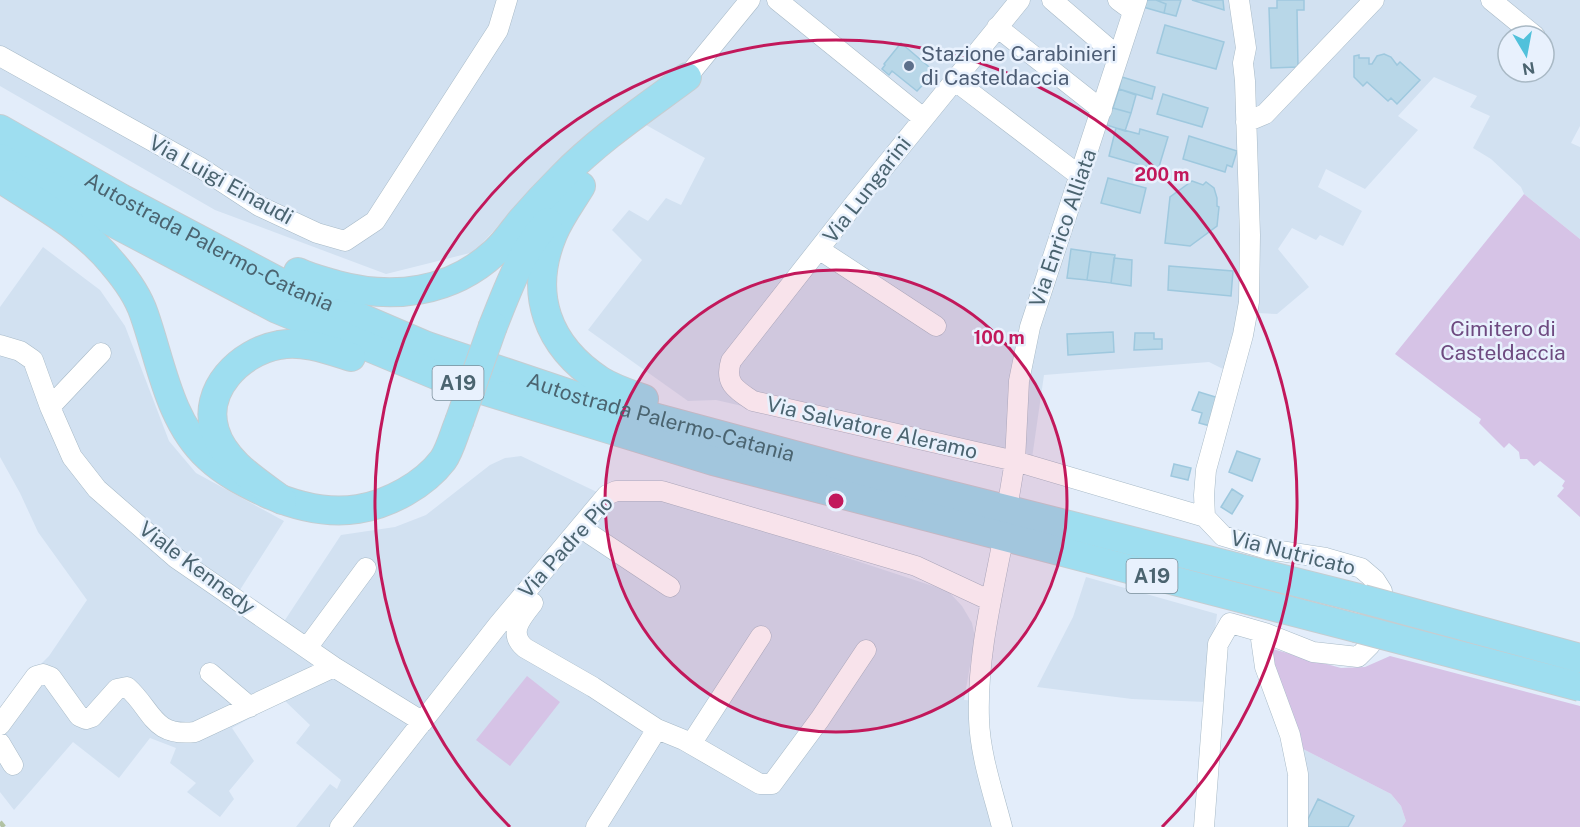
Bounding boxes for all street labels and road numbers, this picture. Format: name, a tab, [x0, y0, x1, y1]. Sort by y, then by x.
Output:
street label: Via Luigi Einaudi	[145, 130, 298, 229]
street label: Via Lungarini	[817, 132, 916, 248]
street label: Via Enrico Alliata	[1024, 145, 1101, 310]
street label: Autostrada Palermo-Catania	[80, 167, 338, 316]
road number: A19	[432, 366, 484, 400]
street label: Autostrada Palermo-Catania	[524, 367, 797, 467]
street label: Via Salvatore Aleramo	[764, 391, 980, 464]
street label: Via Padre Pio	[513, 490, 618, 603]
street label: Viale Kennedy	[134, 516, 260, 619]
street label: Via Nutricato	[1228, 525, 1358, 580]
road number: A19	[1126, 559, 1178, 593]

